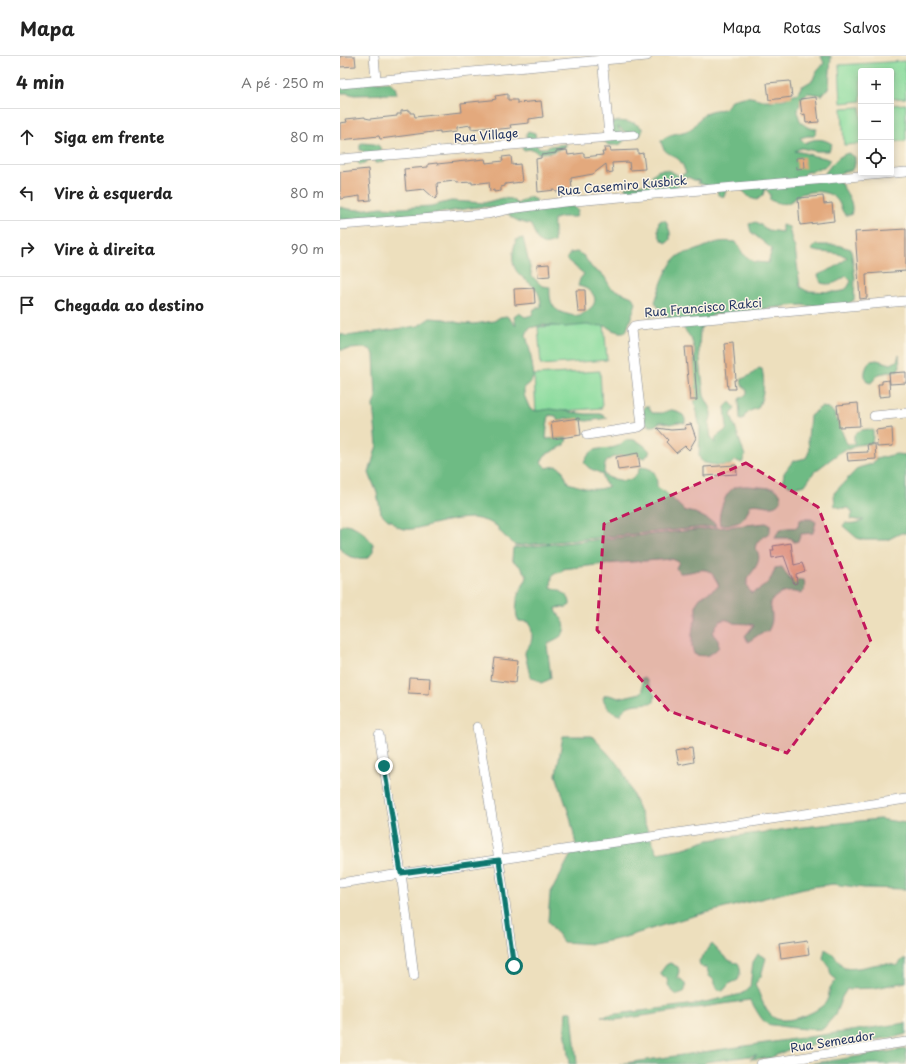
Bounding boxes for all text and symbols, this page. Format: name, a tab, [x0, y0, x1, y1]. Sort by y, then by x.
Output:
text: Mapa	[20, 14, 75, 42]
text: Mapa	[722, 17, 761, 38]
text: Rotas	[783, 17, 821, 38]
text: Salvos	[843, 17, 886, 38]
map controls	[858, 68, 894, 176]
button: +	[858, 68, 894, 104]
text: 4 min	[16, 69, 64, 95]
text: A pé · 250 m	[241, 73, 324, 92]
button: −	[858, 104, 894, 140]
street label: Rua Village	[453, 123, 519, 147]
text: Siga em frente	[54, 125, 164, 148]
icon: ahead	[16, 126, 38, 148]
text: 80 m	[290, 127, 324, 146]
button: locate	[858, 140, 894, 176]
street label: Rua Casemiro Kusbick	[556, 170, 688, 200]
text: Vire à esquerda	[54, 181, 173, 204]
icon: left	[16, 182, 38, 204]
text: 80 m	[290, 183, 324, 202]
text: Vire à direita	[54, 237, 155, 260]
icon: right	[16, 238, 38, 260]
text: 90 m	[291, 239, 324, 258]
text: Chegada ao destino	[54, 293, 204, 316]
street label: Rua Francisco Rakci	[643, 293, 763, 321]
icon: arrive	[16, 294, 38, 316]
route end	[375, 757, 393, 775]
route start	[505, 957, 523, 975]
street label: Rua Semeador	[789, 1025, 876, 1057]

